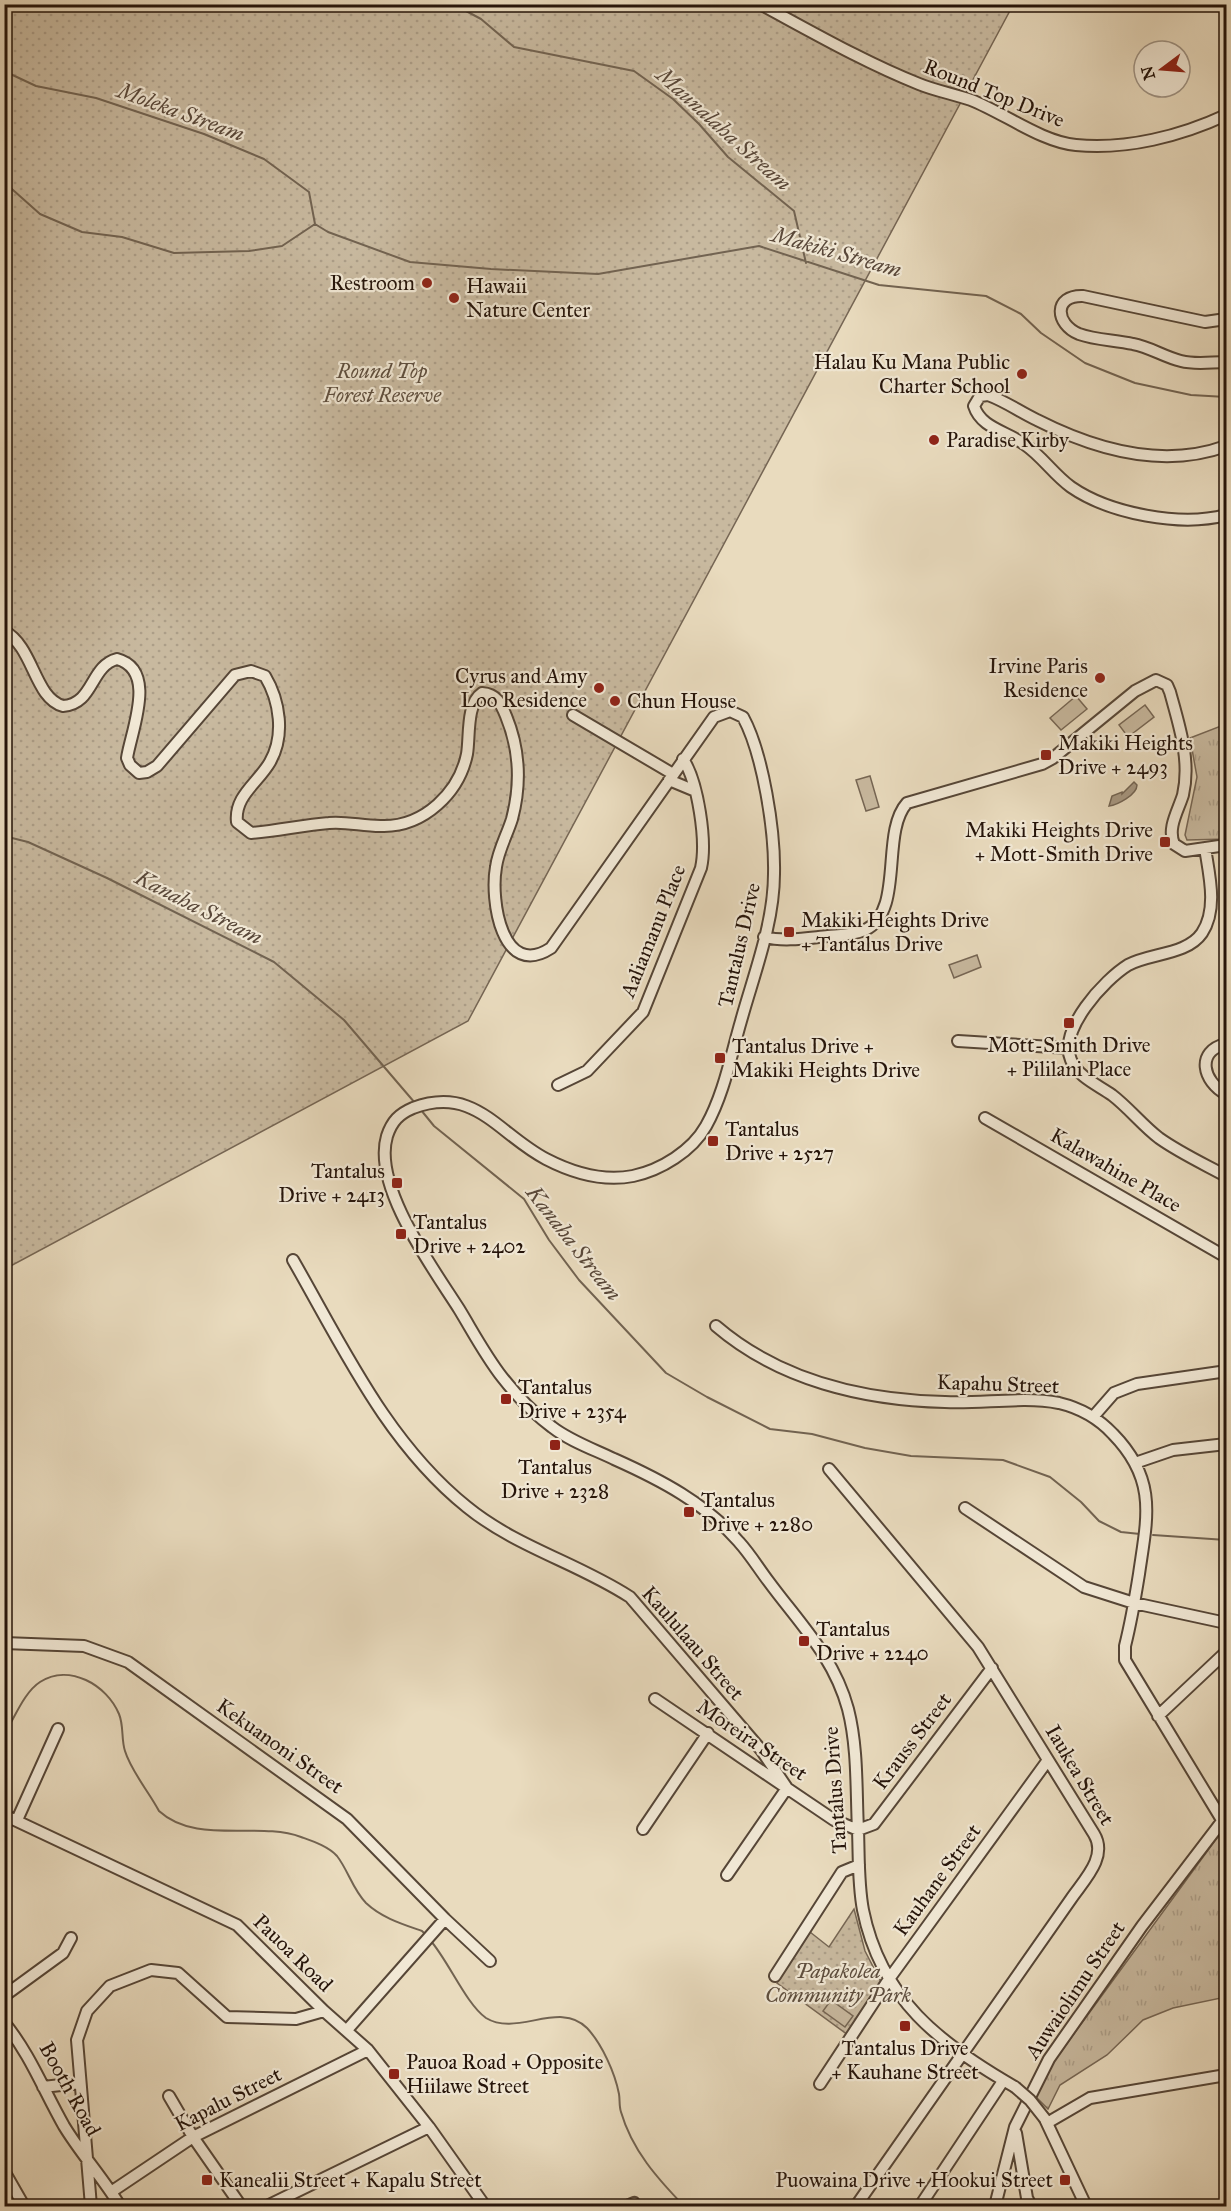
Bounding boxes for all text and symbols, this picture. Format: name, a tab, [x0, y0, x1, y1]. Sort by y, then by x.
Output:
north arrow	[1132, 39, 1192, 99]
street label: Round Top Drive	[920, 53, 1069, 133]
water label: Maunalaha Stream	[650, 60, 797, 197]
text: N	[1137, 63, 1159, 82]
water label: Moleka Stream	[112, 76, 248, 147]
water label: Makiki Stream	[767, 220, 905, 283]
place label: Restroom	[330, 270, 415, 296]
place label: Hawaii Nature Center	[466, 273, 590, 323]
marker: Restroom	[420, 276, 434, 290]
marker: Hawaii Nature Center	[447, 291, 461, 305]
place label: Halau Ku Mana Public Charter School	[814, 349, 1010, 399]
park label: Round Top Forest Reserve	[322, 358, 442, 408]
marker: Halau Ku Mana Public Charter School	[1015, 367, 1029, 381]
place label: Paradise Kirby	[946, 427, 1070, 453]
marker: Paradise Kirby	[927, 433, 941, 447]
place label: Irvine Paris Residence	[988, 653, 1088, 703]
place label: Cyrus and Amy Loo Residence	[455, 663, 588, 713]
marker: Irvine Paris Residence	[1093, 671, 1107, 685]
marker: Cyrus and Amy Loo Residence	[592, 681, 606, 695]
place label: Chun House	[627, 688, 736, 714]
marker: Chun House	[608, 694, 622, 708]
place label: Makiki Heights Drive + 2493	[1058, 730, 1193, 780]
marker: Makiki Heights Drive + 2493	[1039, 748, 1053, 762]
place label: Makiki Heights Drive + Mott-Smith Drive	[965, 817, 1153, 867]
marker: Makiki Heights Drive + Mott-Smith Drive	[1158, 835, 1172, 849]
street label: Aaliamanu Place	[614, 861, 692, 1002]
water label: Kanaha Stream	[130, 863, 267, 951]
street label: Tantalus Drive	[712, 880, 766, 1010]
place label: Makiki Heights Drive + Tantalus Drive	[801, 907, 989, 957]
marker: Makiki Heights Drive + Tantalus Drive	[782, 925, 796, 939]
marker: Mott-Smith Drive + Pililani Place	[1062, 1016, 1076, 1030]
place label: Mott-Smith Drive + Pililani Place	[987, 1032, 1151, 1082]
place label: Tantalus Drive + Makiki Heights Drive	[732, 1033, 920, 1083]
marker: Tantalus Drive + Makiki Heights Drive	[713, 1051, 727, 1065]
place label: Tantalus Drive + 2527	[725, 1116, 834, 1166]
street label: Kalawahine Place	[1046, 1122, 1186, 1218]
marker: Tantalus Drive + 2527	[706, 1134, 720, 1148]
place label: Tantalus Drive + 2413	[278, 1158, 385, 1208]
marker: Tantalus Drive + 2413	[390, 1176, 404, 1190]
water label: Kanaha Stream	[520, 1179, 628, 1306]
place label: Tantalus Drive + 2402	[413, 1209, 526, 1259]
marker: Tantalus Drive + 2402	[394, 1227, 408, 1241]
street label: Kapahu Street	[936, 1369, 1060, 1399]
place label: Tantalus Drive + 2354	[518, 1374, 627, 1424]
marker: Tantalus Drive + 2354	[499, 1392, 513, 1406]
marker: Tantalus Drive + 2328	[548, 1438, 562, 1452]
place label: Tantalus Drive + 2328	[501, 1454, 609, 1504]
place label: Tantalus Drive + 2280	[701, 1487, 813, 1537]
marker: Tantalus Drive + 2280	[682, 1505, 696, 1519]
street label: Kaululaau Street	[636, 1581, 750, 1706]
place label: Tantalus Drive + 2240	[816, 1616, 929, 1666]
marker: Tantalus Drive + 2240	[797, 1634, 811, 1648]
street label: Krauss Street	[867, 1687, 957, 1795]
street label: Kekuanoni Street	[211, 1693, 349, 1800]
street label: Moreira Street	[692, 1693, 813, 1787]
street label: Iaukea Street	[1040, 1720, 1120, 1831]
street label: Tantalus Drive	[818, 1725, 852, 1854]
street label: Kauhane Street	[888, 1818, 987, 1941]
street label: Pauoa Road	[248, 1909, 339, 1998]
street label: Auwaiolimu Street	[1019, 1916, 1131, 2065]
park label: Papakolea Community Park	[765, 1958, 912, 2008]
marker: Tantalus Drive + Kauhane Street	[898, 2019, 912, 2033]
place label: Tantalus Drive + Kauhane Street	[831, 2035, 979, 2085]
street label: Booth Road	[33, 2037, 107, 2141]
place label: Pauoa Road + Opposite Hiilawe Street	[406, 2049, 604, 2099]
street label: Kapalu Street	[170, 2061, 286, 2137]
marker: Pauoa Road + Opposite Hiilawe Street	[387, 2067, 401, 2081]
place label: Kanealii Street + Kapalu Street	[219, 2167, 482, 2193]
place label: Puowaina Drive + Hookui Street	[775, 2167, 1054, 2193]
marker: Kanealii Street + Kapalu Street	[200, 2173, 214, 2187]
marker: Puowaina Drive + Hookui Street	[1058, 2173, 1072, 2187]

